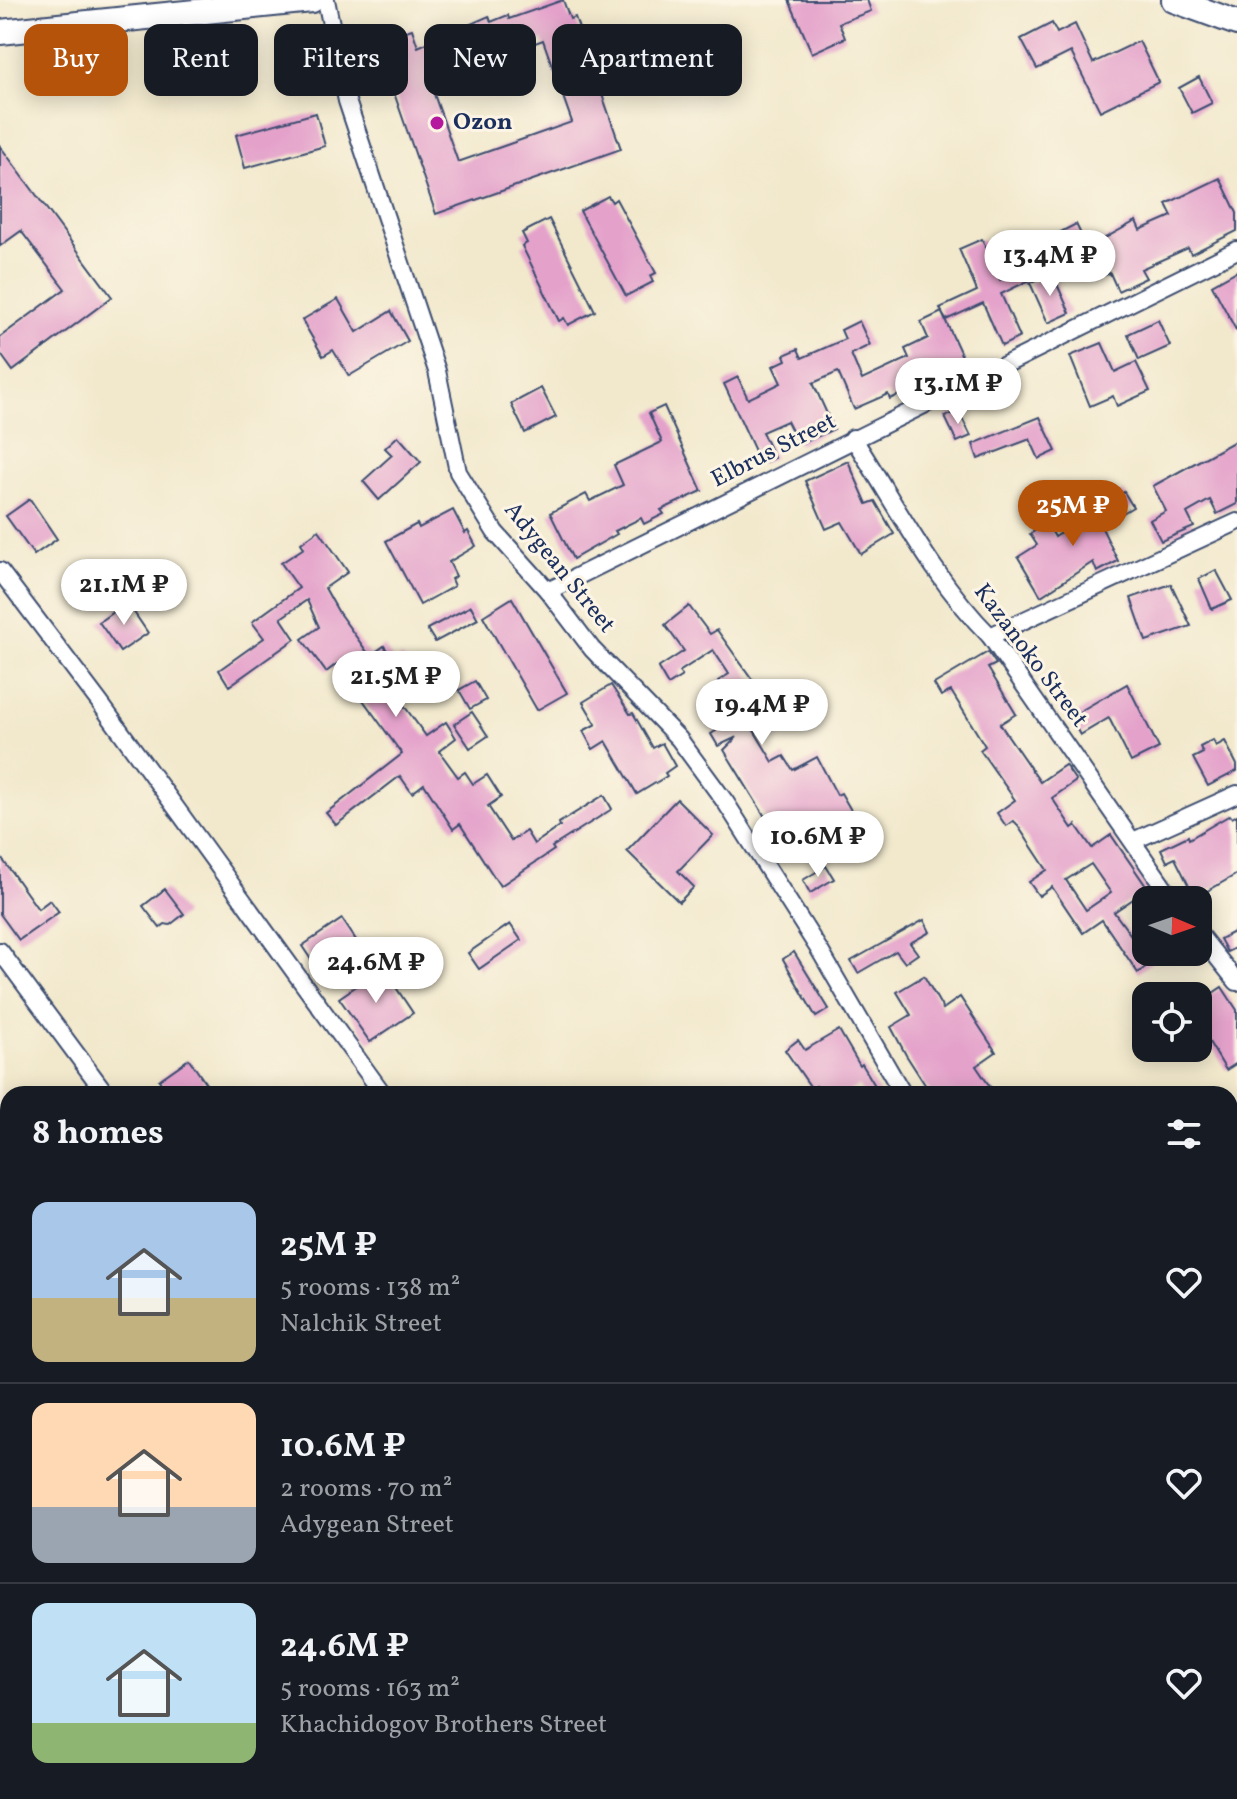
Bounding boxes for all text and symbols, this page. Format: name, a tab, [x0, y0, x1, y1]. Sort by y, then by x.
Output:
chip: Buy	[24, 24, 128, 96]
chip: Rent	[144, 24, 258, 96]
chip: Filters	[274, 24, 408, 96]
chip: New	[424, 24, 536, 96]
chip: Apartment	[552, 24, 742, 96]
place label: Ozon	[453, 106, 513, 140]
marker: Ozon	[428, 114, 446, 132]
pin: 13.4M ₽	[976, 230, 1124, 298]
text: 13.4M ₽	[1002, 238, 1098, 274]
pin: 13.1M ₽	[884, 358, 1032, 426]
text: 13.1M ₽	[913, 366, 1003, 402]
street label: Elbrus Street	[706, 405, 842, 497]
pin: 25M ₽	[1017, 480, 1129, 548]
text: 25M ₽	[1036, 488, 1110, 524]
street label: Adygean Street	[495, 495, 623, 641]
pin: 21.1M ₽	[50, 559, 198, 627]
text: 21.1M ₽	[79, 567, 169, 603]
street label: Kazanoko Street	[965, 577, 1095, 735]
pin: 21.5M ₽	[322, 651, 470, 719]
text: 21.5M ₽	[350, 659, 442, 695]
pin: 19.4M ₽	[688, 679, 836, 747]
text: 19.4M ₽	[714, 687, 810, 723]
pin: 10.6M ₽	[744, 811, 892, 879]
text: 10.6M ₽	[770, 819, 866, 855]
north arrow	[1132, 886, 1212, 966]
map controls	[1132, 886, 1212, 1062]
pin: 24.6M ₽	[302, 937, 450, 1005]
text: 24.6M ₽	[327, 945, 425, 981]
button: locate	[1132, 982, 1212, 1062]
text: 8 homes	[32, 1111, 164, 1158]
icon: filters	[1162, 1112, 1206, 1156]
text: 25M ₽	[280, 1223, 377, 1270]
icon: home	[96, 1234, 192, 1330]
icon: heart	[1162, 1260, 1206, 1304]
text: 5 rooms · 138 m²	[280, 1270, 460, 1306]
text: Nalchik Street	[280, 1306, 442, 1342]
text: 10.6M ₽	[280, 1424, 406, 1471]
icon: home	[96, 1435, 192, 1531]
icon: heart	[1162, 1461, 1206, 1505]
text: 2 rooms · 70 m²	[280, 1471, 452, 1507]
text: Adygean Street	[280, 1507, 454, 1543]
text: 24.6M ₽	[280, 1624, 409, 1671]
icon: home	[96, 1635, 192, 1731]
icon: heart	[1162, 1661, 1206, 1705]
text: 5 rooms · 163 m²	[280, 1671, 460, 1707]
text: Khachidogov Brothers Street	[280, 1707, 607, 1743]

